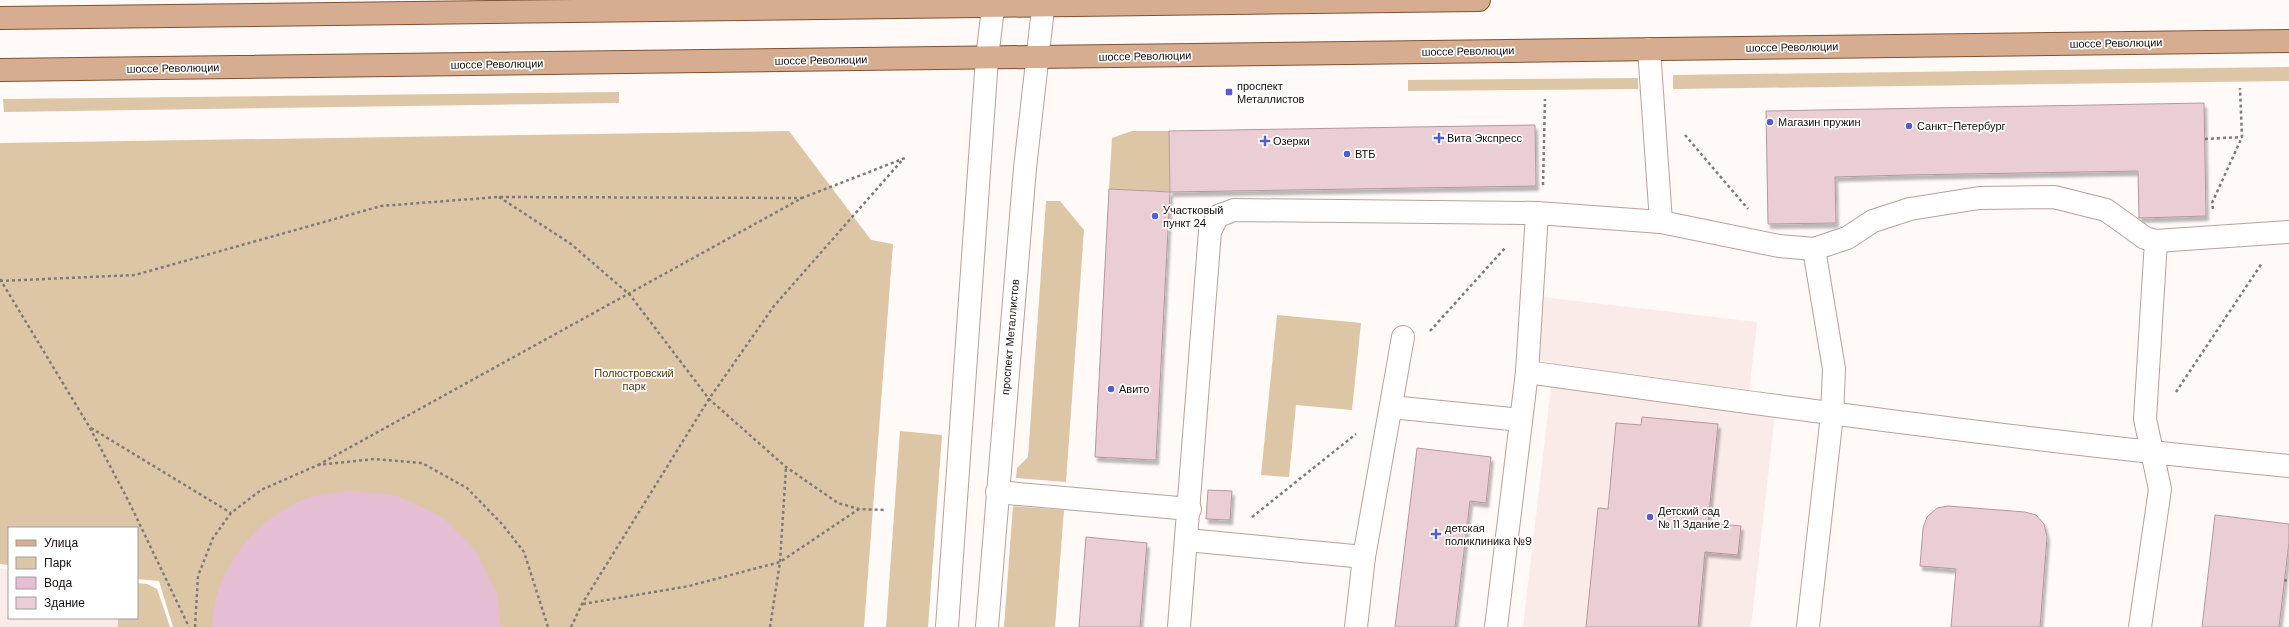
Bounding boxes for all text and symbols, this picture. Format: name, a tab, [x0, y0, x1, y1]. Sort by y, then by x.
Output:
street label: шоссе Революции	[2069, 35, 2163, 51]
street label: шоссе Революции	[1745, 39, 1839, 55]
street label: шоссе Революции	[1421, 43, 1515, 59]
street label: шоссе Революции	[1098, 48, 1192, 64]
street label: шоссе Революции	[774, 52, 868, 68]
street label: шоссе Революции	[450, 56, 544, 72]
street label: шоссе Революции	[126, 60, 220, 76]
place label: проспект Металлистов	[1237, 79, 1305, 106]
marker: проспект Металлистов	[1224, 87, 1234, 97]
place label: Магазин пружин	[1778, 115, 1861, 129]
marker: Магазин пружин	[1765, 117, 1775, 127]
place label: Санкт-Петербург	[1917, 119, 2006, 133]
marker: Санкт-Петербург	[1904, 121, 1914, 131]
place label: Вита Экспресс	[1447, 131, 1522, 145]
marker: Вита Экспресс	[1434, 133, 1444, 143]
place label: Озерки	[1273, 134, 1310, 148]
marker: Озерки	[1260, 136, 1270, 146]
place label: ВТБ	[1355, 147, 1376, 161]
marker: ВТБ	[1342, 149, 1352, 159]
place label: Участковый пункт 24	[1163, 203, 1223, 230]
marker: Участковый пункт 24	[1150, 211, 1160, 221]
street label: проспект Металлистов	[998, 278, 1022, 395]
park label: Полюстровский парк	[594, 366, 674, 393]
place label: Авито	[1119, 382, 1149, 396]
marker: Авито	[1106, 384, 1116, 394]
place label: Детский сад № 11 Здание 2	[1658, 504, 1729, 531]
marker: Детский сад № 11 Здание 2	[1645, 512, 1655, 522]
place label: детская поликлиника №9	[1445, 521, 1532, 548]
legend	[8, 527, 138, 619]
marker: детская поликлиника №9	[1430, 528, 1442, 540]
text: Улица	[44, 535, 78, 551]
text: Парк	[44, 555, 72, 571]
text: Вода	[44, 575, 72, 591]
text: Здание	[44, 595, 85, 611]

